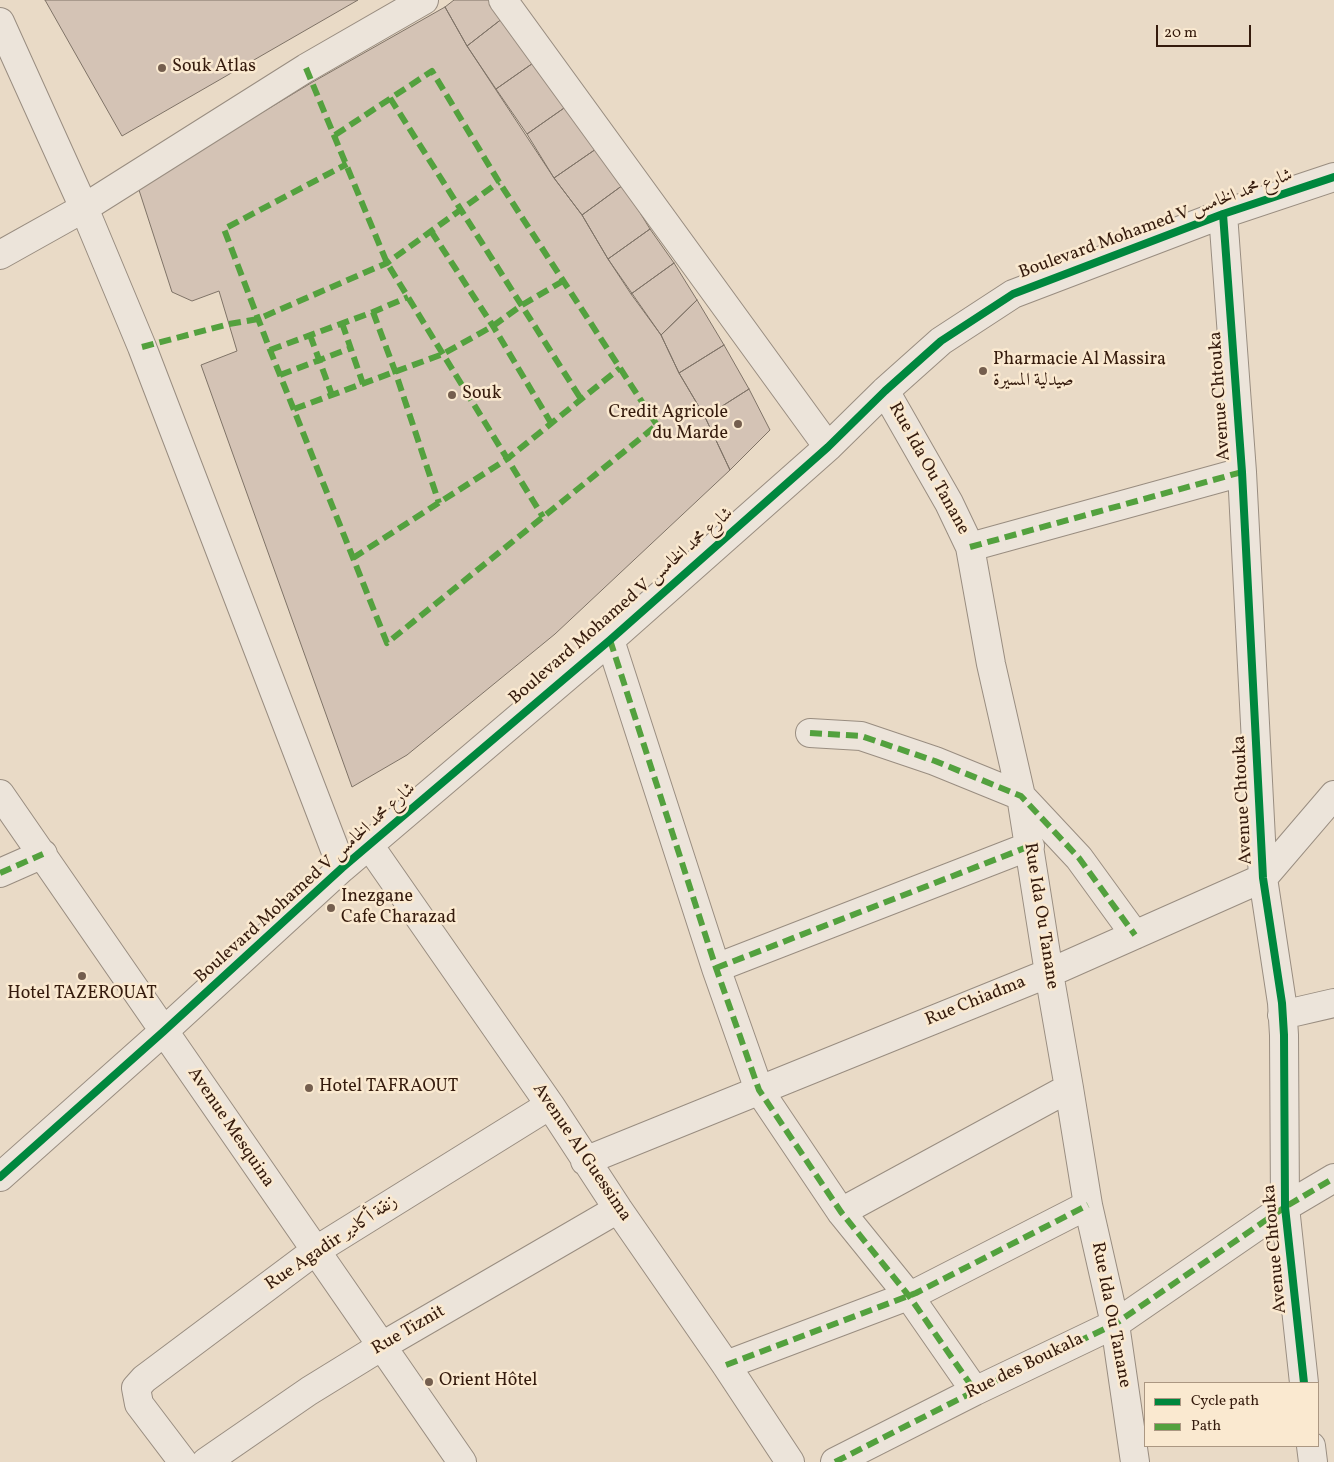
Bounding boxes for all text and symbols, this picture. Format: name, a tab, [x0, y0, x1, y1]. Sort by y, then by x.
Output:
scale bar	[1159, 15, 1254, 47]
text: 20 m	[1164, 23, 1197, 44]
place label: Souk Atlas	[172, 57, 256, 79]
marker: Souk Atlas	[156, 62, 168, 74]
street label: Boulevard Mohamed V شارع محمد الخامس	[1016, 165, 1296, 285]
street label: Avenue Chtouka	[1206, 331, 1236, 461]
place label: Pharmacie Al Massira صيدلية المسيرة	[993, 350, 1166, 392]
marker: Pharmacie Al Massira صيدلية المسيرة	[977, 365, 989, 377]
place label: Souk	[462, 384, 501, 406]
marker: Souk	[446, 389, 458, 401]
street label: Rue Ida Ou Tanane	[883, 399, 973, 539]
place label: Credit Agricole du Marde	[608, 403, 728, 446]
marker: Credit Agricole du Marde	[732, 418, 744, 430]
street label: Boulevard Mohamed V شارع محمد الخامس	[505, 504, 739, 710]
street label: Avenue Chtouka	[1230, 735, 1258, 865]
street label: Boulevard Mohamed V شارع محمد الخامس	[191, 779, 421, 989]
street label: Rue Ida Ou Tanane	[1018, 841, 1062, 991]
place label: Inezgane Cafe Charazad	[341, 887, 456, 930]
marker: Inezgane Cafe Charazad	[325, 902, 337, 914]
marker: Hotel TAZEROUAT	[76, 970, 88, 982]
street label: Rue Chiadma	[923, 972, 1029, 1032]
place label: Hotel TAZEROUAT	[7, 984, 157, 1006]
street label: Avenue Mesquina	[182, 1064, 278, 1192]
place label: Hotel TAFRAOUT	[319, 1077, 458, 1099]
street label: Avenue Al Guessima	[527, 1080, 635, 1226]
marker: Hotel TAFRAOUT	[303, 1082, 315, 1094]
street label: Avenue Chtouka	[1260, 1184, 1292, 1314]
street label: Rue Agadir زنقة أكادير	[262, 1192, 402, 1296]
street label: Rue Ida Ou Tanane	[1085, 1240, 1135, 1390]
street label: Rue Tiznit	[368, 1301, 450, 1361]
street label: Rue des Boukala	[962, 1329, 1088, 1405]
place label: Orient Hôtel	[439, 1371, 537, 1393]
marker: Orient Hôtel	[423, 1376, 435, 1388]
legend	[1144, 1382, 1319, 1447]
text: Cycle path	[1191, 1391, 1259, 1412]
text: Path	[1191, 1416, 1221, 1437]

